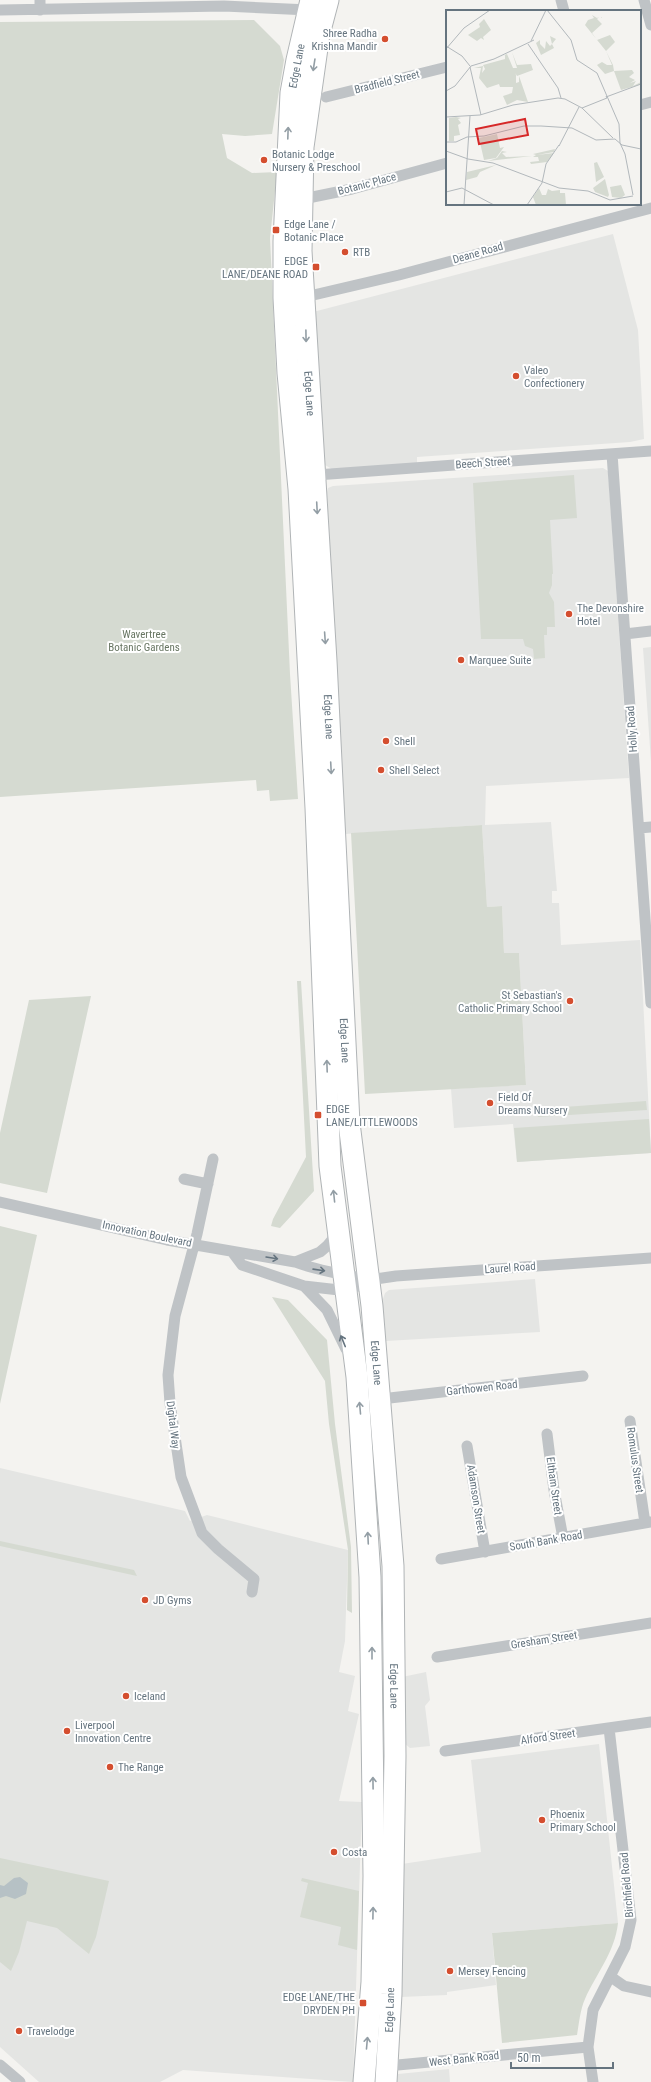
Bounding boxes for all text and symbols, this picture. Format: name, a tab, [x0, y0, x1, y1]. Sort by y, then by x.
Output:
inset map	[446, 10, 641, 205]
place label: Shree Radha Krishna Mandir	[311, 27, 378, 53]
marker: Shree Radha Krishna Mandir	[380, 34, 390, 44]
street label: Edge Lane	[286, 43, 308, 89]
one-way arrow	[310, 59, 318, 72]
street label: Bradfield Street	[353, 68, 421, 96]
one-way arrow	[284, 127, 292, 140]
place label: Botanic Lodge Nursery & Preschool	[272, 148, 360, 174]
marker: Botanic Lodge Nursery & Preschool	[259, 155, 269, 165]
street label: Botanic Place	[337, 170, 397, 198]
place label: Edge Lane / Botanic Place	[284, 218, 344, 244]
marker: Edge Lane / Botanic Place	[271, 225, 281, 235]
street label: Deane Road	[451, 240, 505, 266]
place label: RTB	[353, 246, 370, 259]
marker: RTB	[340, 247, 350, 257]
place label: EDGE LANE/DEANE ROAD	[222, 255, 309, 281]
marker: EDGE LANE/DEANE ROAD	[311, 262, 321, 272]
one-way arrow	[302, 329, 309, 342]
place label: Valeo Confectionery	[524, 364, 585, 390]
street label: Edge Lane	[302, 371, 318, 416]
marker: Valeo Confectionery	[511, 371, 521, 381]
street label: Beech Street	[455, 455, 511, 471]
one-way arrow	[314, 501, 321, 514]
place label: The Devonshire Hotel	[577, 602, 644, 628]
marker: The Devonshire Hotel	[564, 609, 574, 619]
park label: Wavertree Botanic Gardens	[108, 628, 180, 654]
one-way arrow	[321, 631, 328, 644]
place label: Marquee Suite	[469, 654, 531, 667]
marker: Marquee Suite	[456, 655, 466, 665]
street label: Edge Lane	[321, 694, 336, 740]
street label: Holly Road	[624, 705, 640, 753]
place label: Shell	[394, 735, 415, 748]
marker: Shell	[381, 736, 391, 746]
one-way arrow	[327, 761, 335, 774]
place label: Shell Select	[389, 764, 440, 777]
marker: Shell Select	[376, 765, 386, 775]
place label: St Sebastian's Catholic Primary School	[458, 989, 562, 1015]
marker: St Sebastian's Catholic Primary School	[565, 996, 575, 1006]
street label: Edge Lane	[337, 1018, 353, 1063]
one-way arrow	[323, 1060, 331, 1073]
place label: Field Of Dreams Nursery	[498, 1091, 568, 1117]
marker: Field Of Dreams Nursery	[485, 1098, 495, 1108]
place label: EDGE LANE/LITTLEWOODS	[326, 1103, 418, 1129]
marker: EDGE LANE/LITTLEWOODS	[313, 1110, 323, 1120]
one-way arrow	[330, 1190, 337, 1203]
street label: Innovation Boulevard	[101, 1218, 193, 1250]
one-way arrow	[265, 1254, 278, 1262]
street label: Laurel Road	[484, 1260, 536, 1276]
one-way arrow	[313, 1266, 326, 1273]
one-way arrow	[339, 1335, 346, 1347]
street label: Edge Lane	[368, 1340, 385, 1386]
street label: Garthowen Road	[446, 1378, 518, 1398]
street label: Digital Way	[164, 1400, 182, 1450]
one-way arrow	[356, 1402, 364, 1415]
street label: Romulus Street	[624, 1426, 646, 1494]
street label: Eltham Street	[543, 1456, 565, 1516]
street label: Adamson Street	[464, 1464, 488, 1534]
street label: South Bank Road	[509, 1528, 583, 1554]
one-way arrow	[364, 1532, 372, 1545]
place label: JD Gyms	[153, 1594, 192, 1607]
marker: JD Gyms	[140, 1595, 150, 1605]
street label: Gresham Street	[510, 1628, 578, 1652]
one-way arrow	[368, 1647, 376, 1660]
street label: Edge Lane	[388, 1664, 401, 1709]
place label: Iceland	[134, 1690, 166, 1703]
marker: Iceland	[121, 1691, 131, 1701]
place label: Liverpool Innovation Centre	[75, 1719, 151, 1745]
marker: Liverpool Innovation Centre	[62, 1726, 72, 1736]
street label: Alford Street	[520, 1727, 576, 1747]
place label: The Range	[118, 1761, 164, 1774]
marker: The Range	[105, 1762, 115, 1772]
one-way arrow	[369, 1777, 377, 1790]
place label: Phoenix Primary School	[550, 1808, 616, 1834]
marker: Phoenix Primary School	[537, 1815, 547, 1825]
place label: Costa	[342, 1846, 367, 1859]
marker: Costa	[329, 1847, 339, 1857]
street label: Birchfield Road	[618, 1852, 636, 1918]
one-way arrow	[369, 1907, 377, 1920]
place label: Mersey Fencing	[458, 1965, 526, 1978]
marker: Mersey Fencing	[445, 1966, 455, 1976]
street label: Edge Lane	[383, 1987, 397, 2033]
place label: EDGE LANE/THE DRYDEN PH	[283, 1991, 356, 2017]
marker: EDGE LANE/THE DRYDEN PH	[358, 1998, 368, 2008]
place label: Travelodge	[27, 2025, 75, 2038]
marker: Travelodge	[14, 2026, 24, 2036]
one-way arrow	[363, 2037, 371, 2050]
scale bar	[511, 2044, 613, 2070]
street label: West Bank Road	[428, 2049, 500, 2069]
text: 50 m	[517, 2051, 541, 2065]

